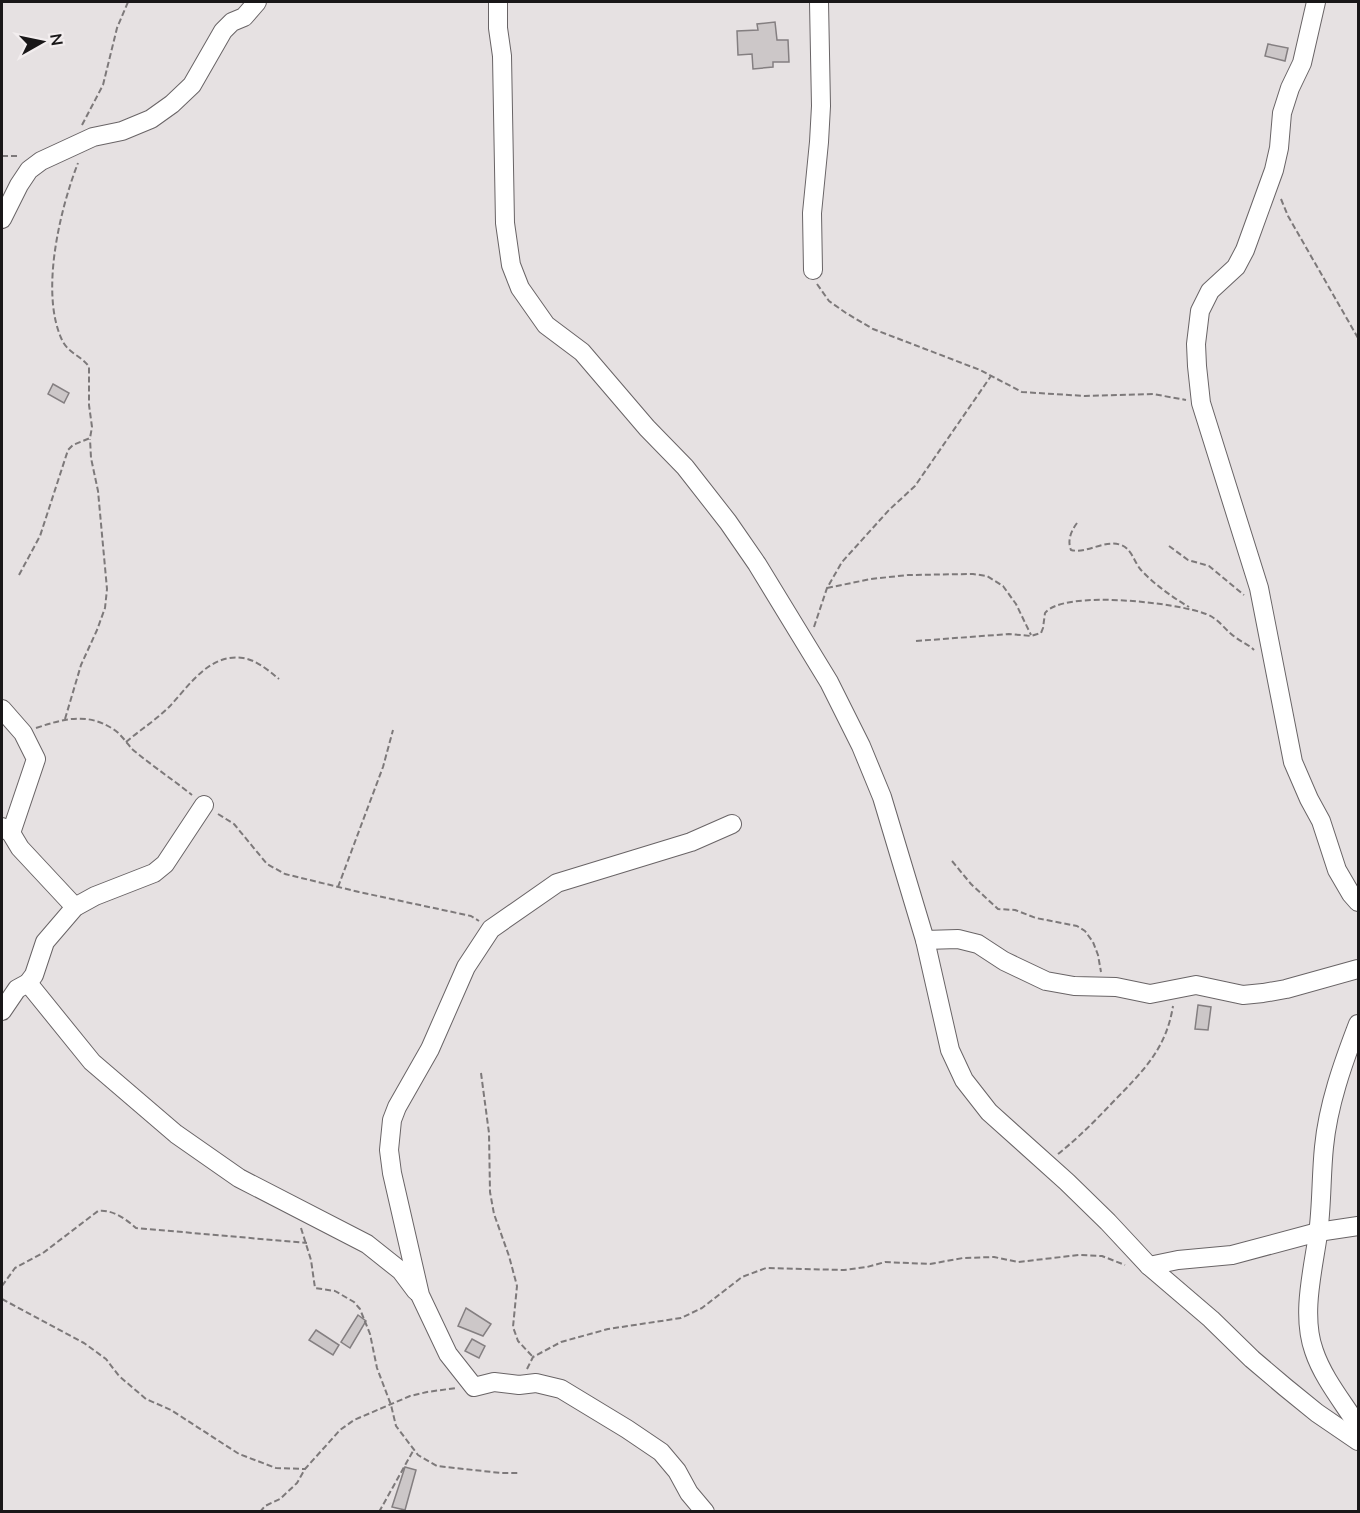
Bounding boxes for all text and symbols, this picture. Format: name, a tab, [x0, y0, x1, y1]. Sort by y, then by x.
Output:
north arrow	[12, 12, 72, 72]
text: N	[46, 32, 68, 47]

